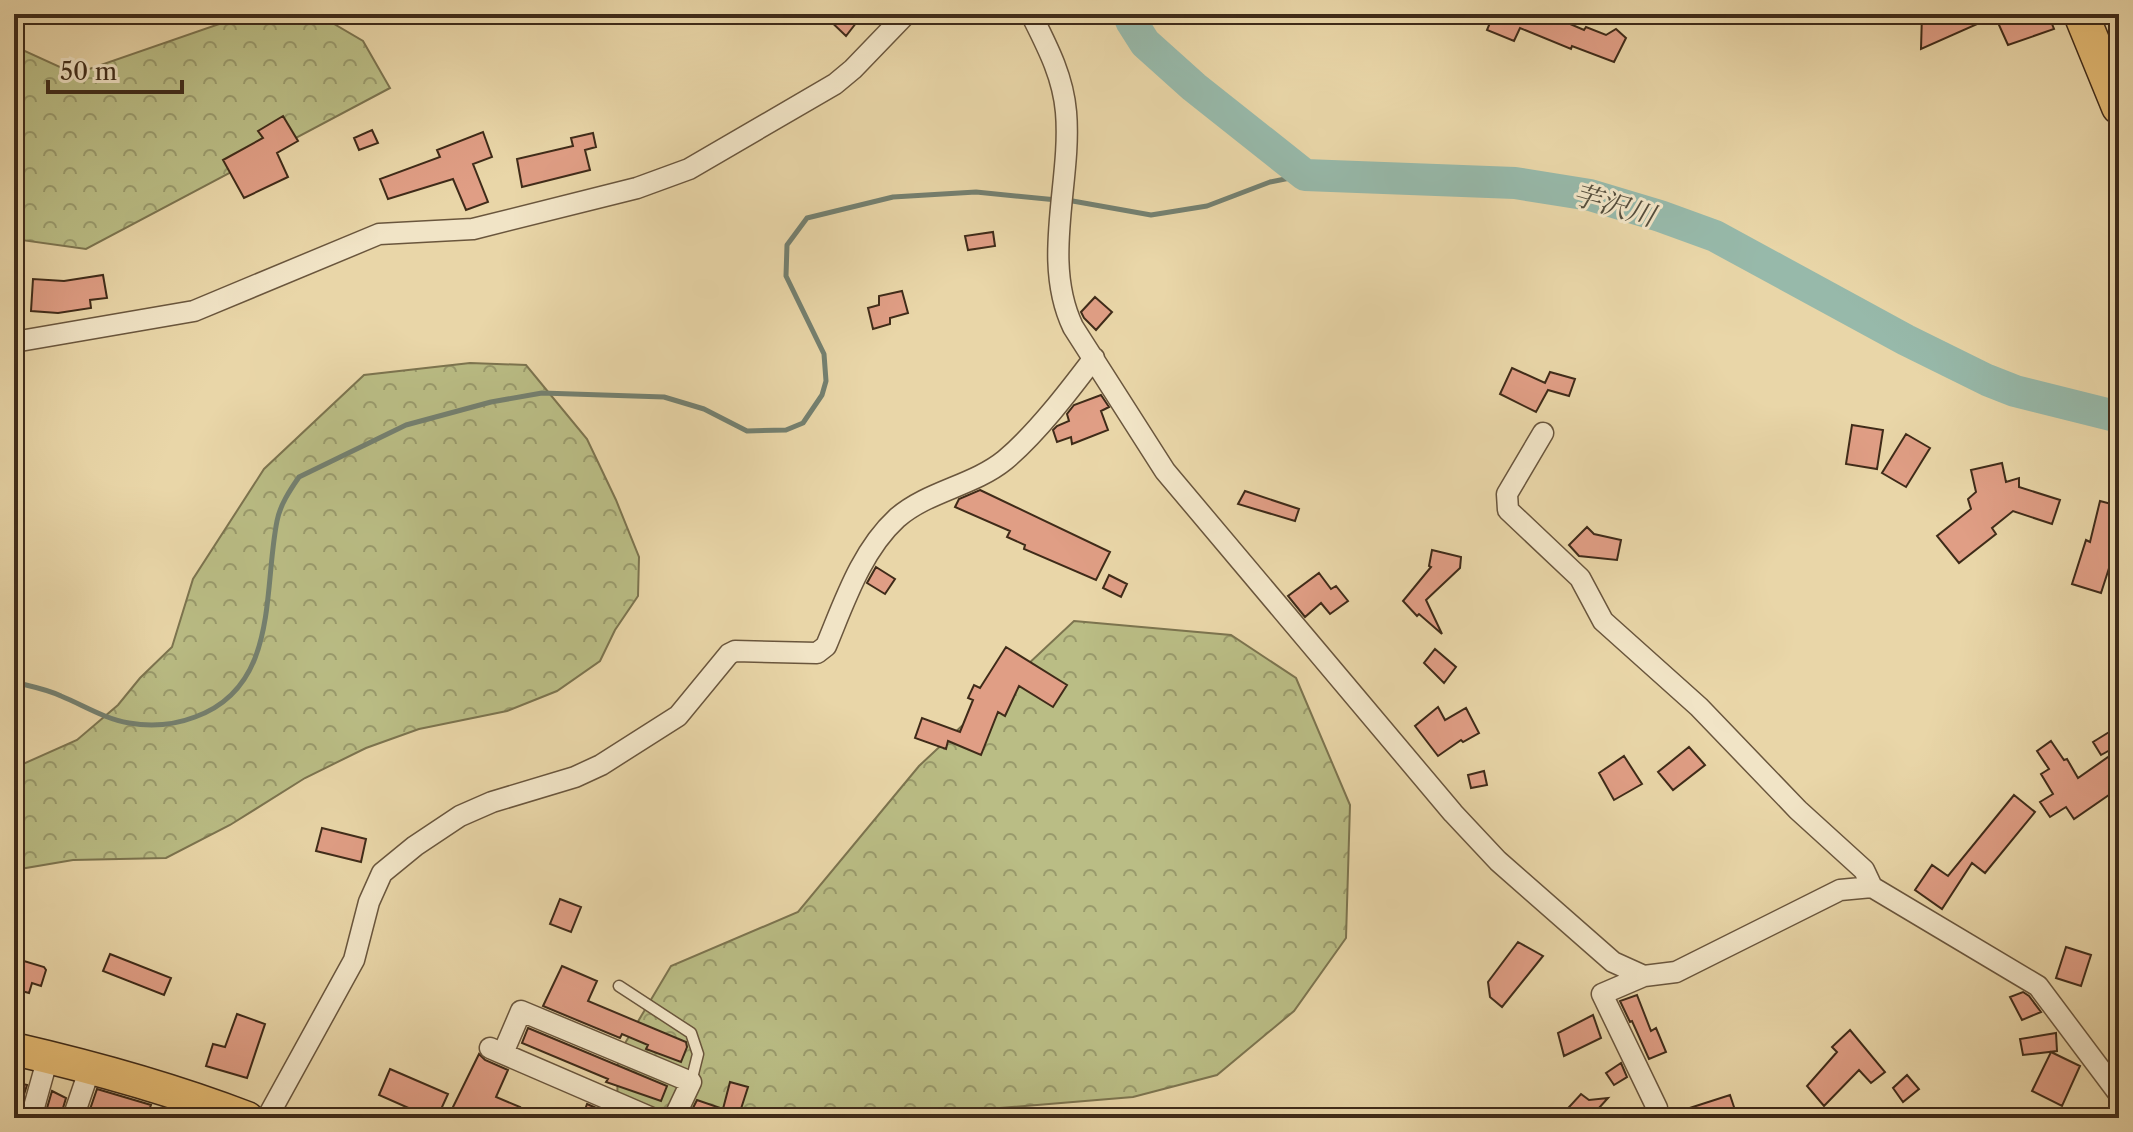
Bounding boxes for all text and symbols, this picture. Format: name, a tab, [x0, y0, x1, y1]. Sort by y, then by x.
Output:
scale bar	[48, 44, 182, 94]
text: 50 m	[60, 57, 117, 86]
water label: 芋沢川	[1569, 177, 1662, 234]

